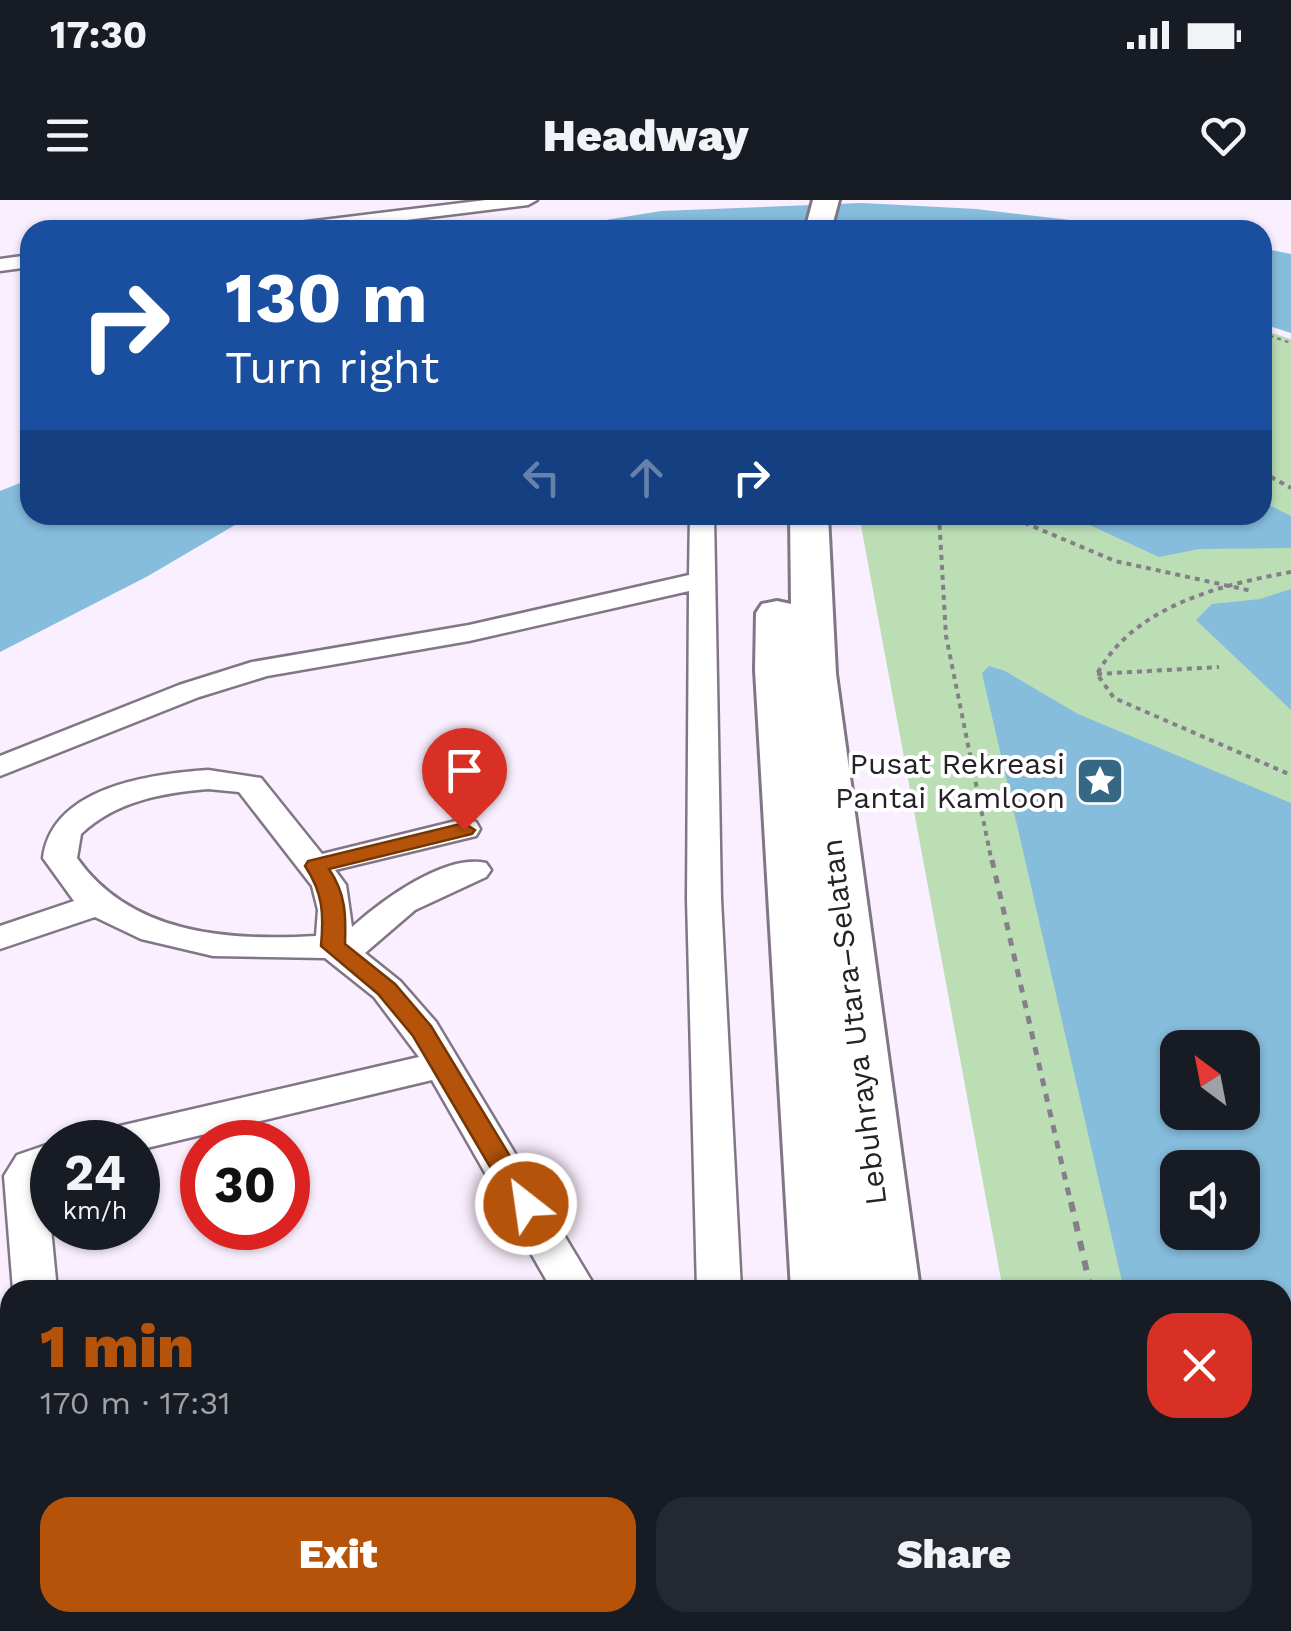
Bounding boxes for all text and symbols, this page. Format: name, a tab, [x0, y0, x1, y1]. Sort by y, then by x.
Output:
text: 17:30	[50, 13, 147, 57]
icon: menu	[40, 108, 95, 163]
icon: heart	[1196, 108, 1251, 163]
text: Headway	[543, 109, 748, 162]
text: 130 m	[225, 257, 428, 339]
icon: right	[60, 260, 190, 390]
text: Turn right	[225, 341, 439, 394]
icon: left	[514, 450, 569, 505]
icon: ahead	[619, 450, 674, 505]
icon: right	[724, 450, 779, 505]
pin	[422, 728, 507, 831]
icon: arrive	[437, 743, 492, 798]
place label: Pusat Rekreasi Pantai Kamloon	[835, 746, 1065, 815]
place icon: Pusat Rekreasi Pantai Kamloon	[1074, 755, 1126, 807]
street label: Lebuhraya Utara–Selatan	[814, 837, 893, 1207]
north arrow	[1160, 1030, 1260, 1130]
map controls	[1160, 1030, 1260, 1250]
speed limit sign: 30	[180, 1120, 310, 1250]
text: 24	[64, 1143, 126, 1202]
button: sound	[1160, 1150, 1260, 1250]
position arrow	[474, 1152, 578, 1256]
text: km/h	[63, 1196, 127, 1225]
text: 1 min	[40, 1311, 194, 1382]
button: close	[1147, 1313, 1252, 1418]
text: 170 m · 17:31	[40, 1384, 231, 1422]
button: Exit	[40, 1497, 636, 1612]
button: Share	[656, 1497, 1252, 1612]

